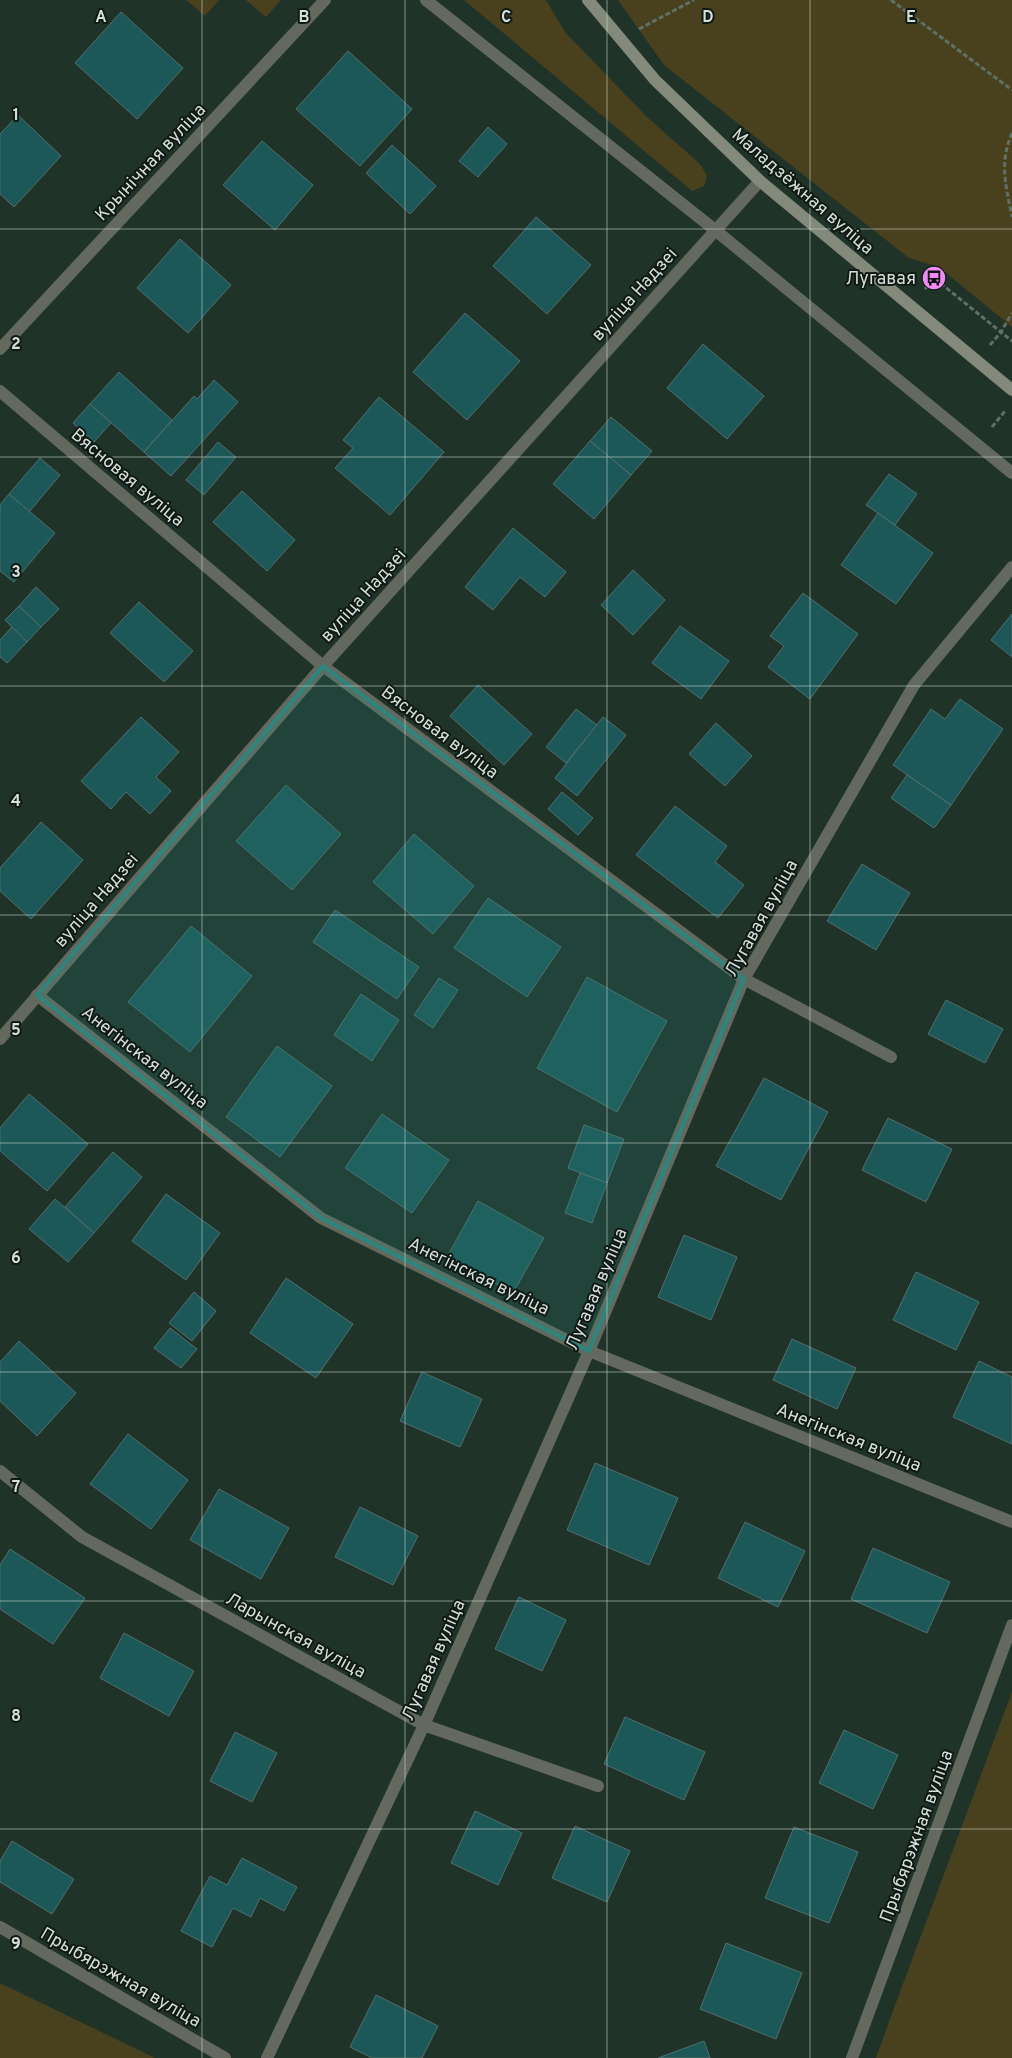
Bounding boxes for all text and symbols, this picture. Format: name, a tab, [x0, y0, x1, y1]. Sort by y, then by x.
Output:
text: A	[95, 8, 107, 28]
text: B	[298, 8, 310, 28]
text: C	[501, 8, 511, 28]
text: D	[702, 8, 714, 28]
text: E	[906, 8, 916, 28]
street label: Крынічная вуліца	[91, 99, 211, 227]
text: 1	[13, 106, 19, 126]
street label: Маладзёжная вуліца	[726, 124, 878, 260]
street label: вуліца Надзеі	[587, 244, 683, 346]
bus stop icon: Лугавая	[921, 265, 947, 291]
place label: Лугавая	[845, 268, 916, 291]
text: 2	[11, 335, 21, 355]
street label: Вясновая вуліца	[66, 424, 189, 532]
street label: вуліца Надзеі	[316, 545, 412, 647]
text: 3	[11, 563, 21, 583]
street label: Вясновая вуліца	[376, 682, 502, 785]
text: 4	[11, 792, 21, 812]
street label: вуліца Надзеі	[50, 849, 144, 953]
street label: Лугавая вуліца	[721, 856, 804, 981]
street label: Анегінская вуліца	[76, 1002, 212, 1115]
text: 5	[11, 1021, 21, 1041]
street label: Лугавая вуліца	[561, 1225, 633, 1354]
street label: Анегінская вуліца	[404, 1233, 553, 1322]
text: 6	[11, 1249, 21, 1269]
street label: Анегінская вуліца	[773, 1399, 924, 1478]
text: 7	[12, 1478, 20, 1498]
street label: Ларынская вуліца	[221, 1588, 370, 1684]
street label: Лугавая вуліца	[397, 1596, 471, 1725]
text: 8	[11, 1707, 21, 1727]
street label: Прыбярэжная вуліца	[876, 1747, 959, 1926]
street label: Прыбярэжная вуліца	[36, 1923, 205, 2034]
text: 9	[11, 1935, 21, 1955]

